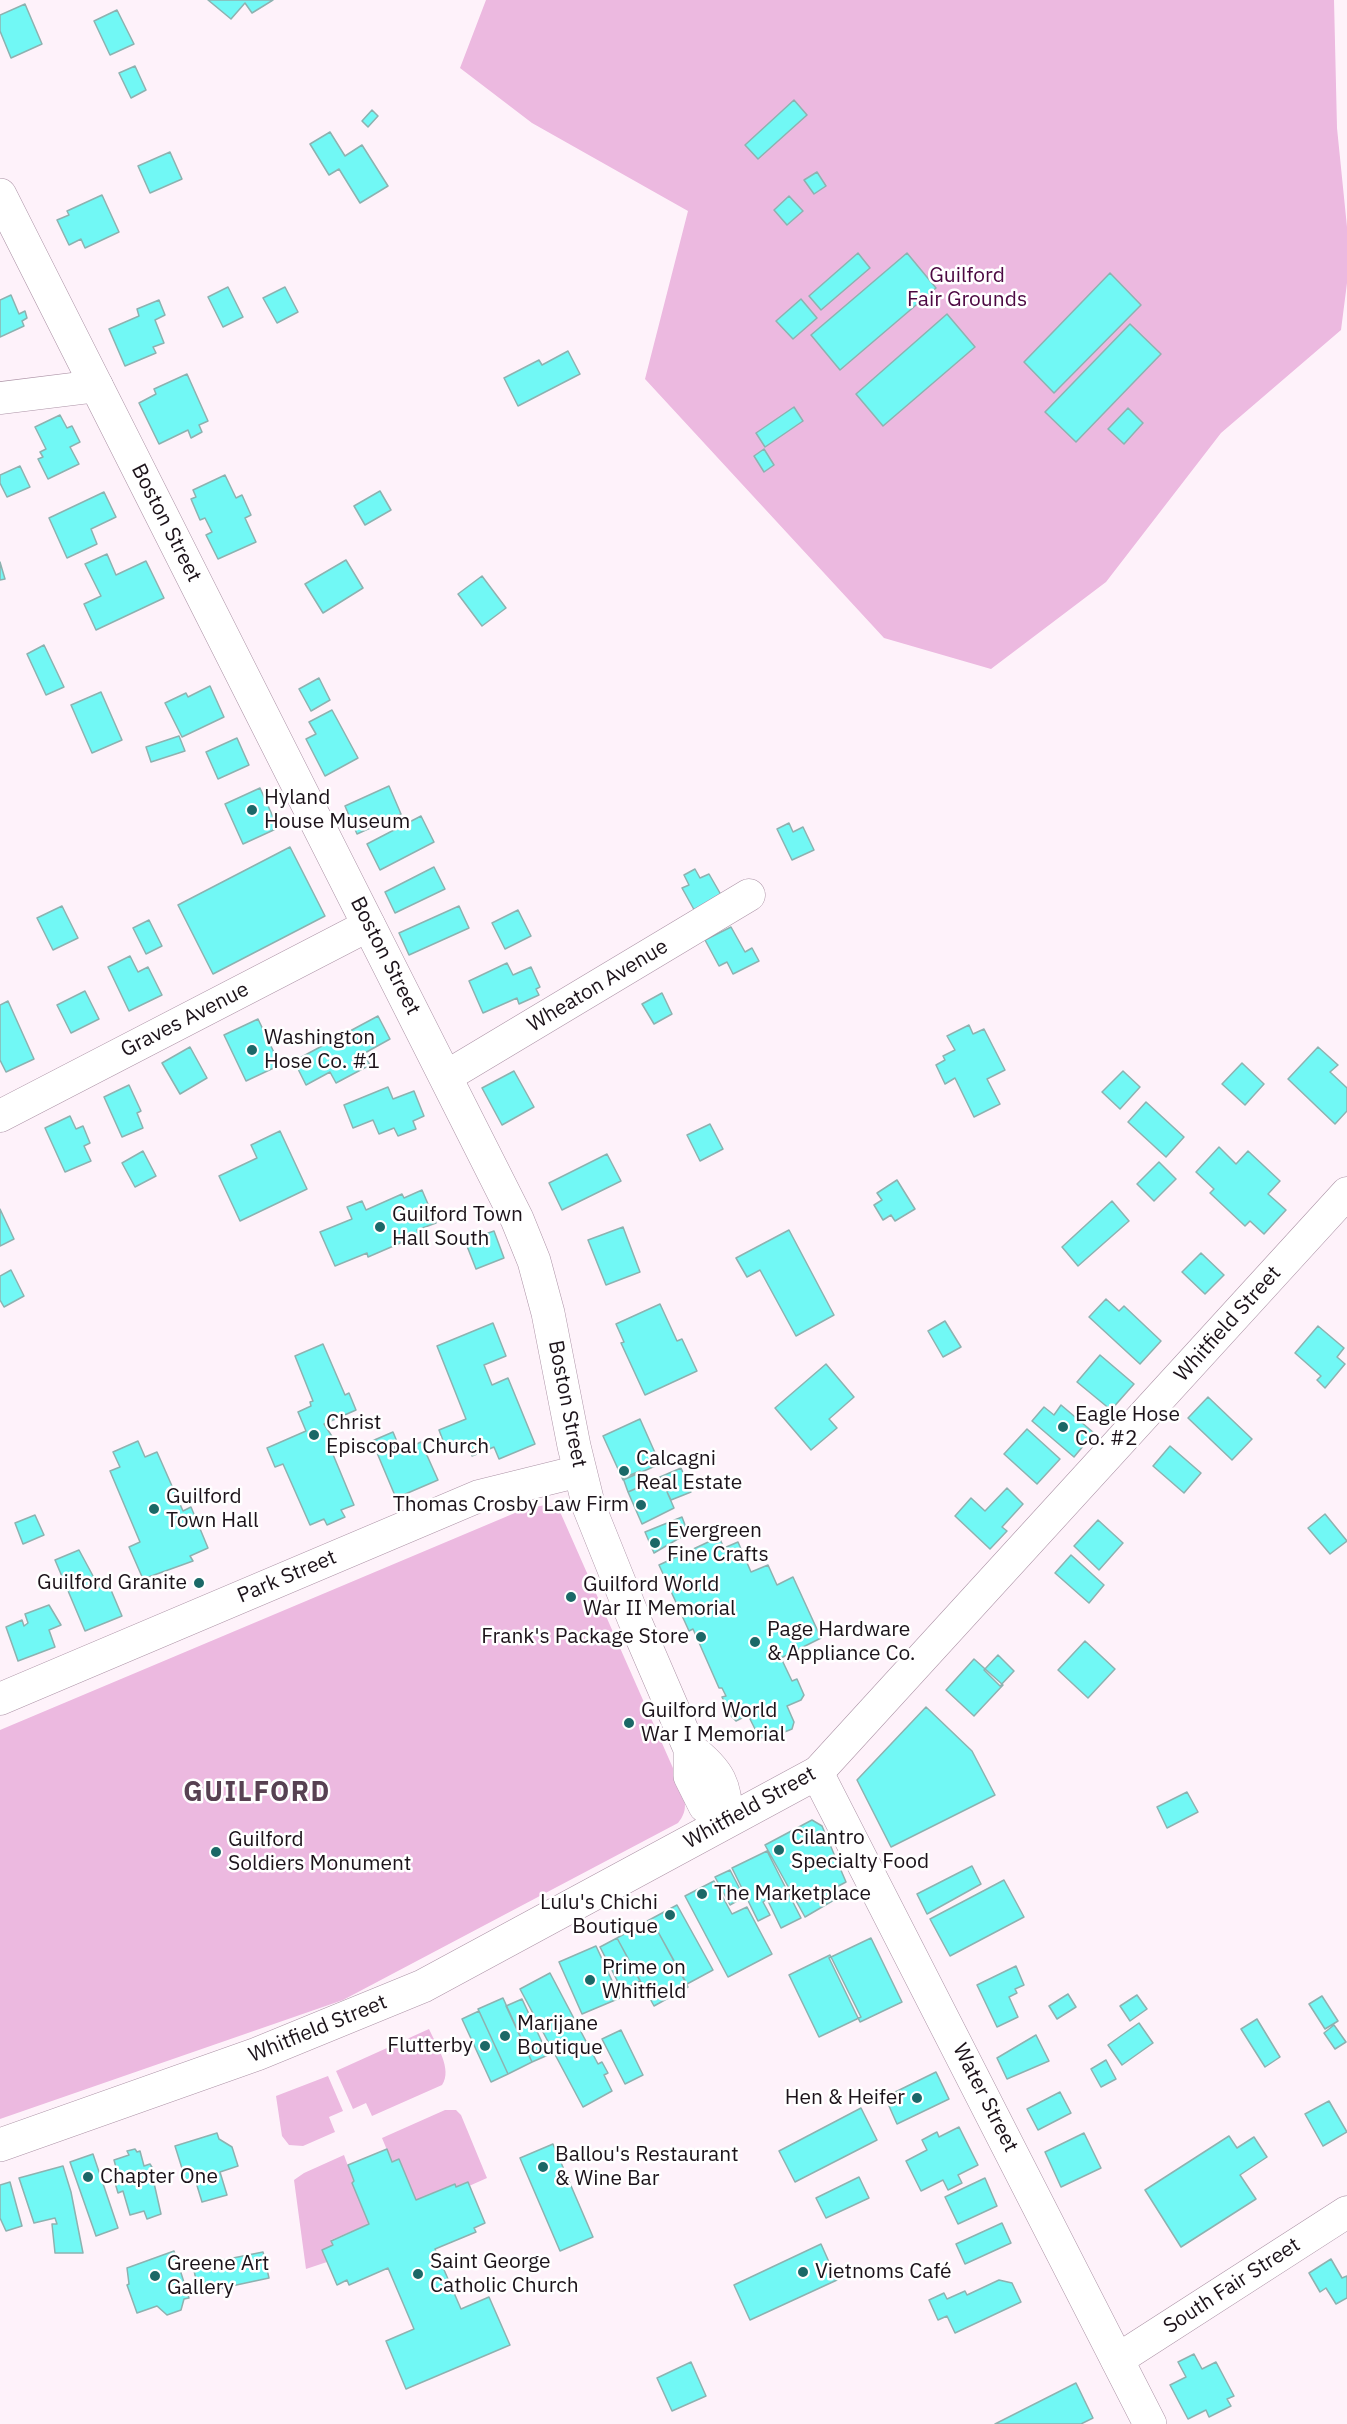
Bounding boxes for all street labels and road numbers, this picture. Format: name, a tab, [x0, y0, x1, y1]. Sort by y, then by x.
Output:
street label: Boston Street	[125, 460, 207, 586]
street label: Boston Street	[344, 893, 426, 1019]
street label: Wheaton Avenue	[523, 934, 673, 1038]
street label: Graves Avenue	[117, 977, 253, 1063]
street label: Whitfield Street	[1169, 1261, 1287, 1387]
street label: Boston Street	[542, 1338, 592, 1470]
street label: Park Street	[234, 1545, 340, 1609]
street label: Whitfield Street	[680, 1761, 820, 1855]
street label: Whitfield Street	[245, 1990, 391, 2068]
street label: Water Street	[947, 2039, 1023, 2157]
street label: South Fair Street	[1159, 2232, 1305, 2340]

